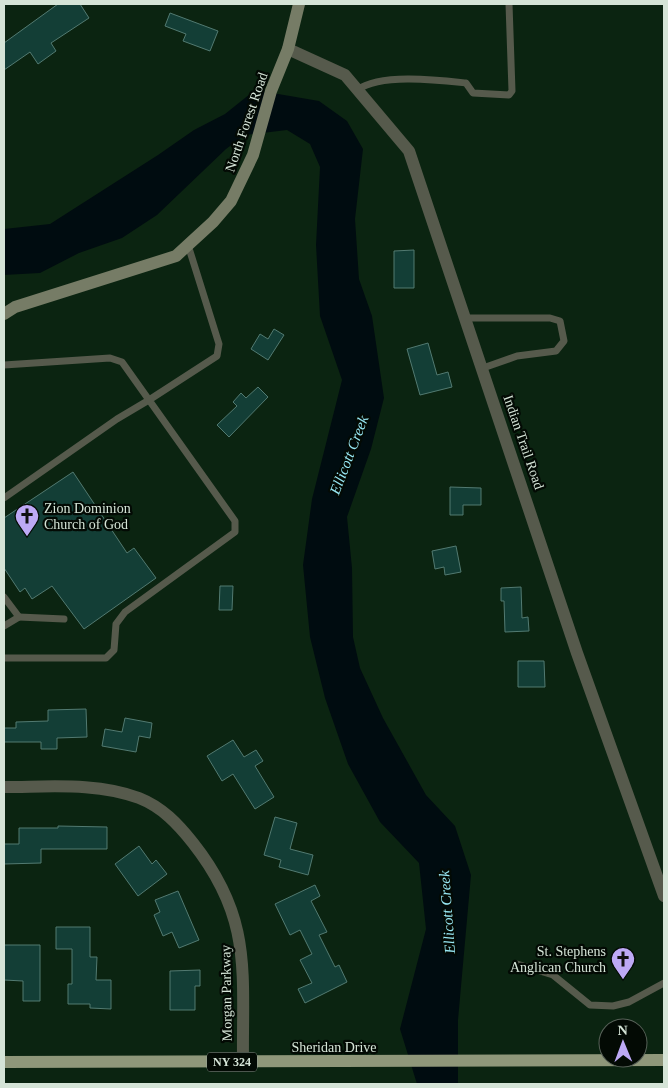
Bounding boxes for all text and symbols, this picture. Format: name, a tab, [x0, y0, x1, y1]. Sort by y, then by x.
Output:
street label: North Forest Road	[222, 70, 271, 174]
street label: Indian Trail Road	[500, 393, 547, 491]
water label: Ellicott Creek	[326, 413, 371, 498]
place label: Zion Dominion Church of God	[44, 501, 131, 532]
church icon: Zion Dominion Church of God	[14, 503, 40, 537]
water label: Ellicott Creek	[436, 870, 458, 955]
place label: St. Stephens Anglican Church	[510, 944, 606, 975]
street label: Morgan Parkway	[218, 945, 235, 1041]
church icon: St. Stephens Anglican Church	[610, 946, 636, 980]
north arrow	[598, 1018, 648, 1068]
text: N	[618, 1023, 628, 1038]
street label: Sheridan Drive	[291, 1040, 377, 1055]
road number: NY 324	[207, 1052, 257, 1072]

